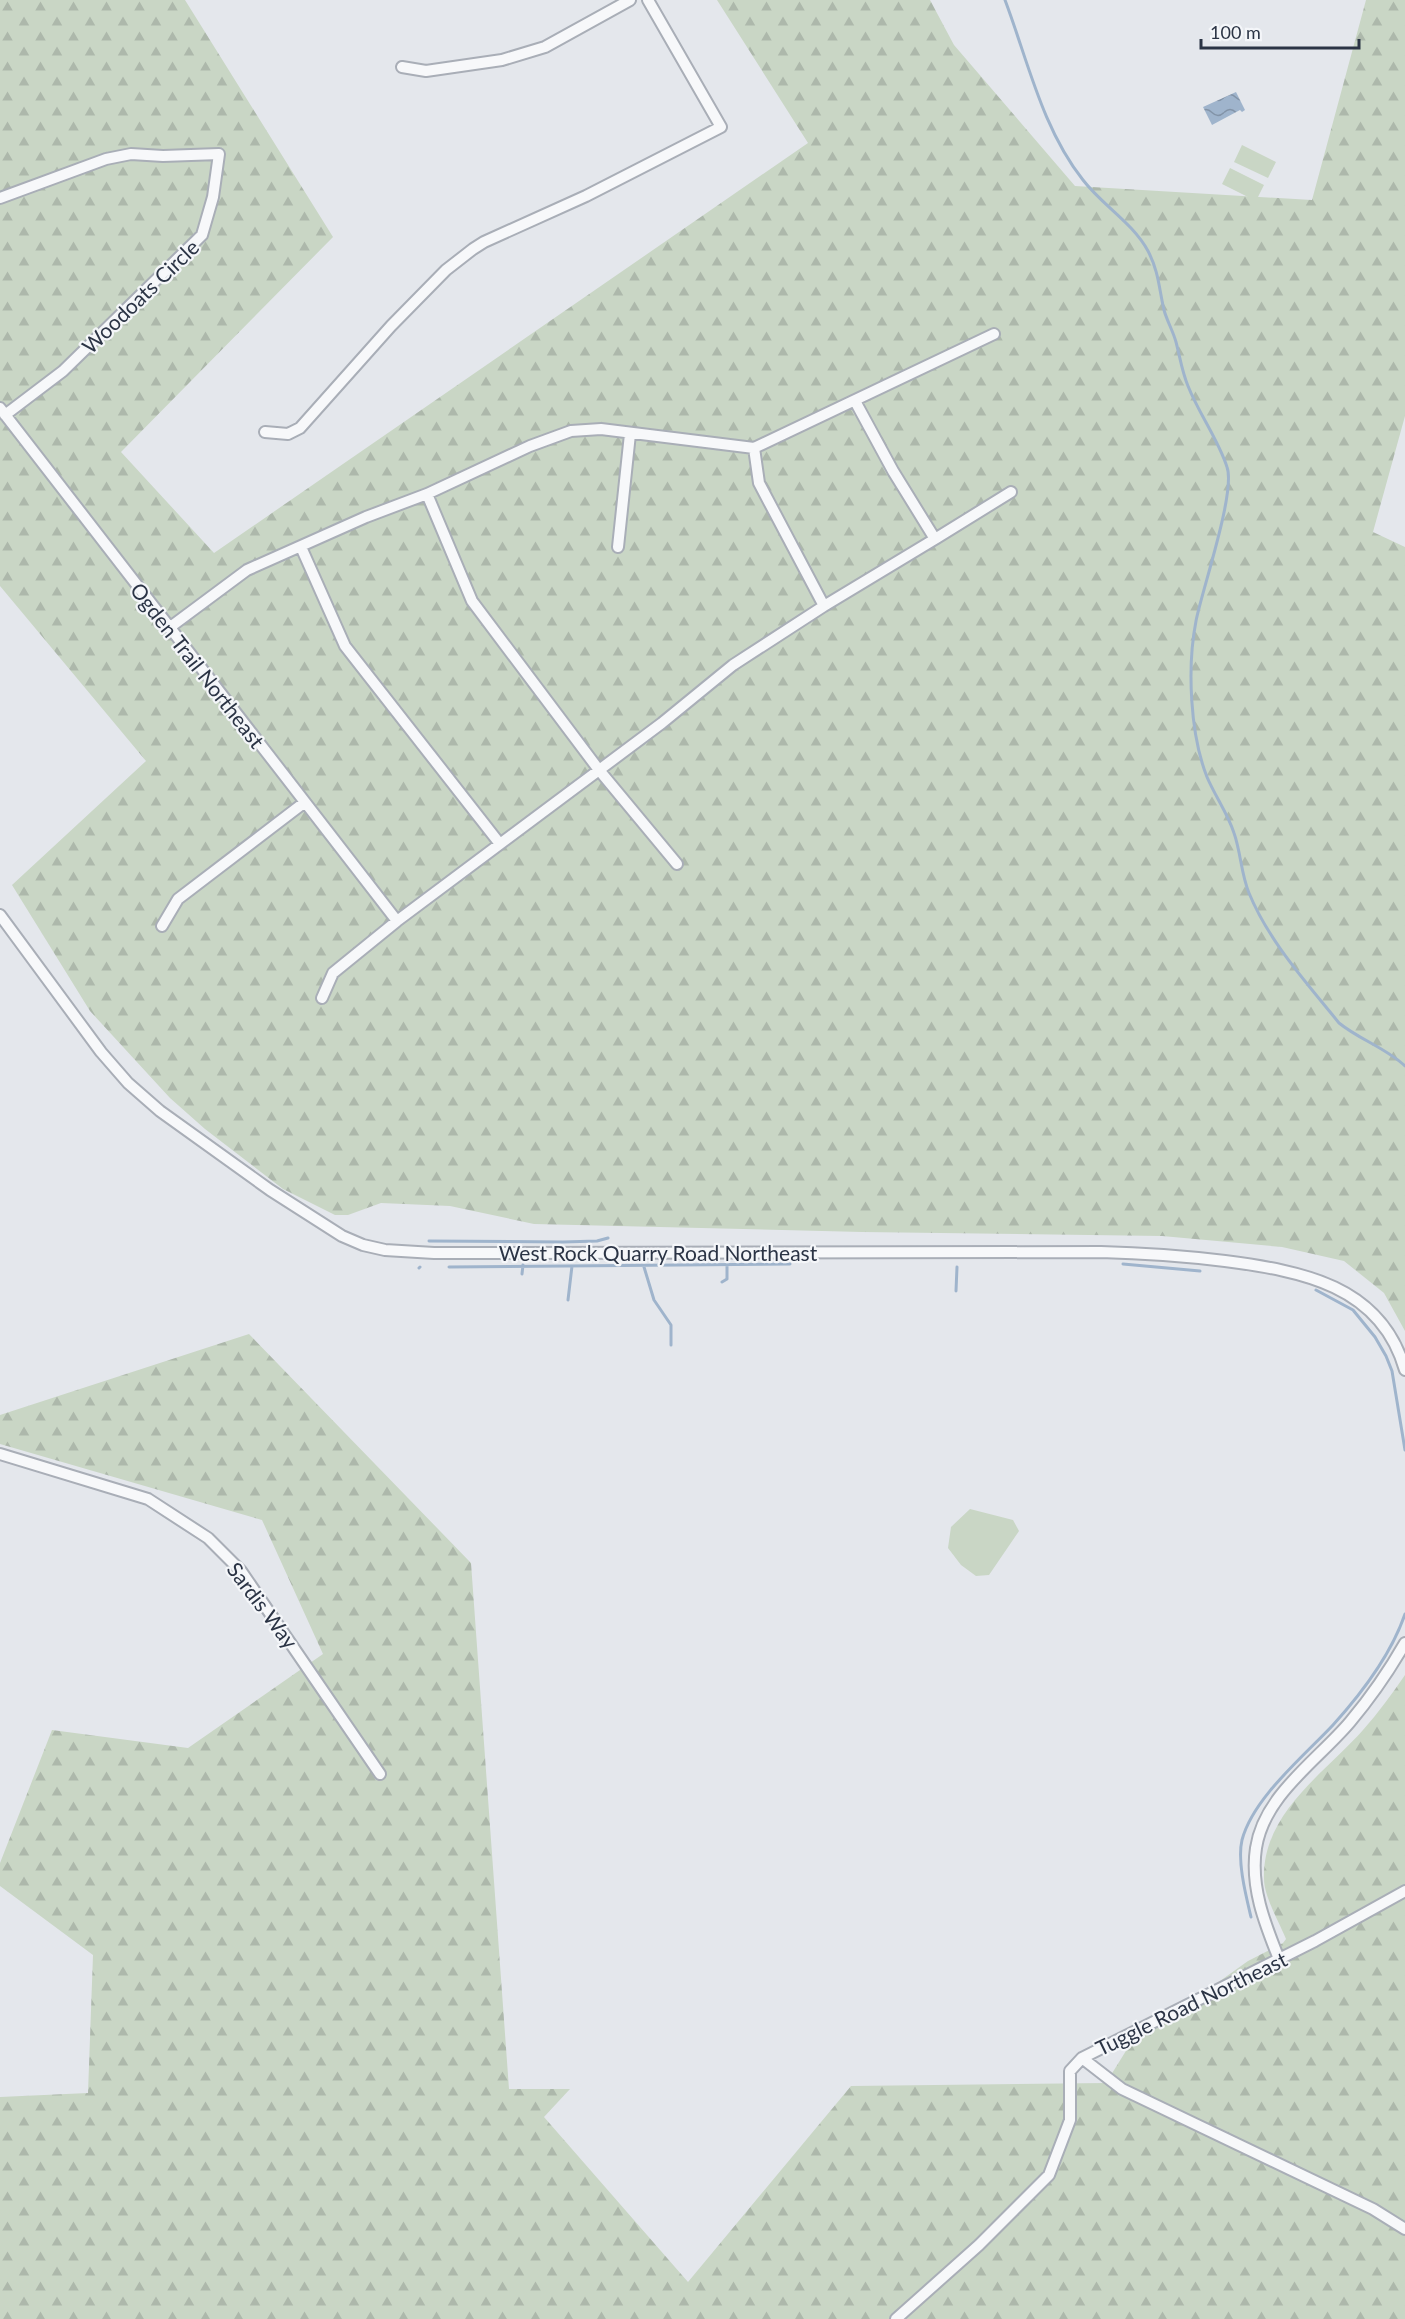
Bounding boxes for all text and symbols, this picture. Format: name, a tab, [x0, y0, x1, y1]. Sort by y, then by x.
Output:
scale bar	[1201, 12, 1358, 50]
text: 100 m	[1210, 21, 1261, 43]
street label: Woodoats Circle	[76, 234, 204, 358]
street label: Ogden Trail Northeast	[126, 577, 271, 753]
street label: West Rock Quarry Road Northeast	[499, 1240, 818, 1265]
street label: Sardis Way	[222, 1557, 304, 1653]
street label: Tuggle Road Northeast	[1091, 1946, 1291, 2060]

